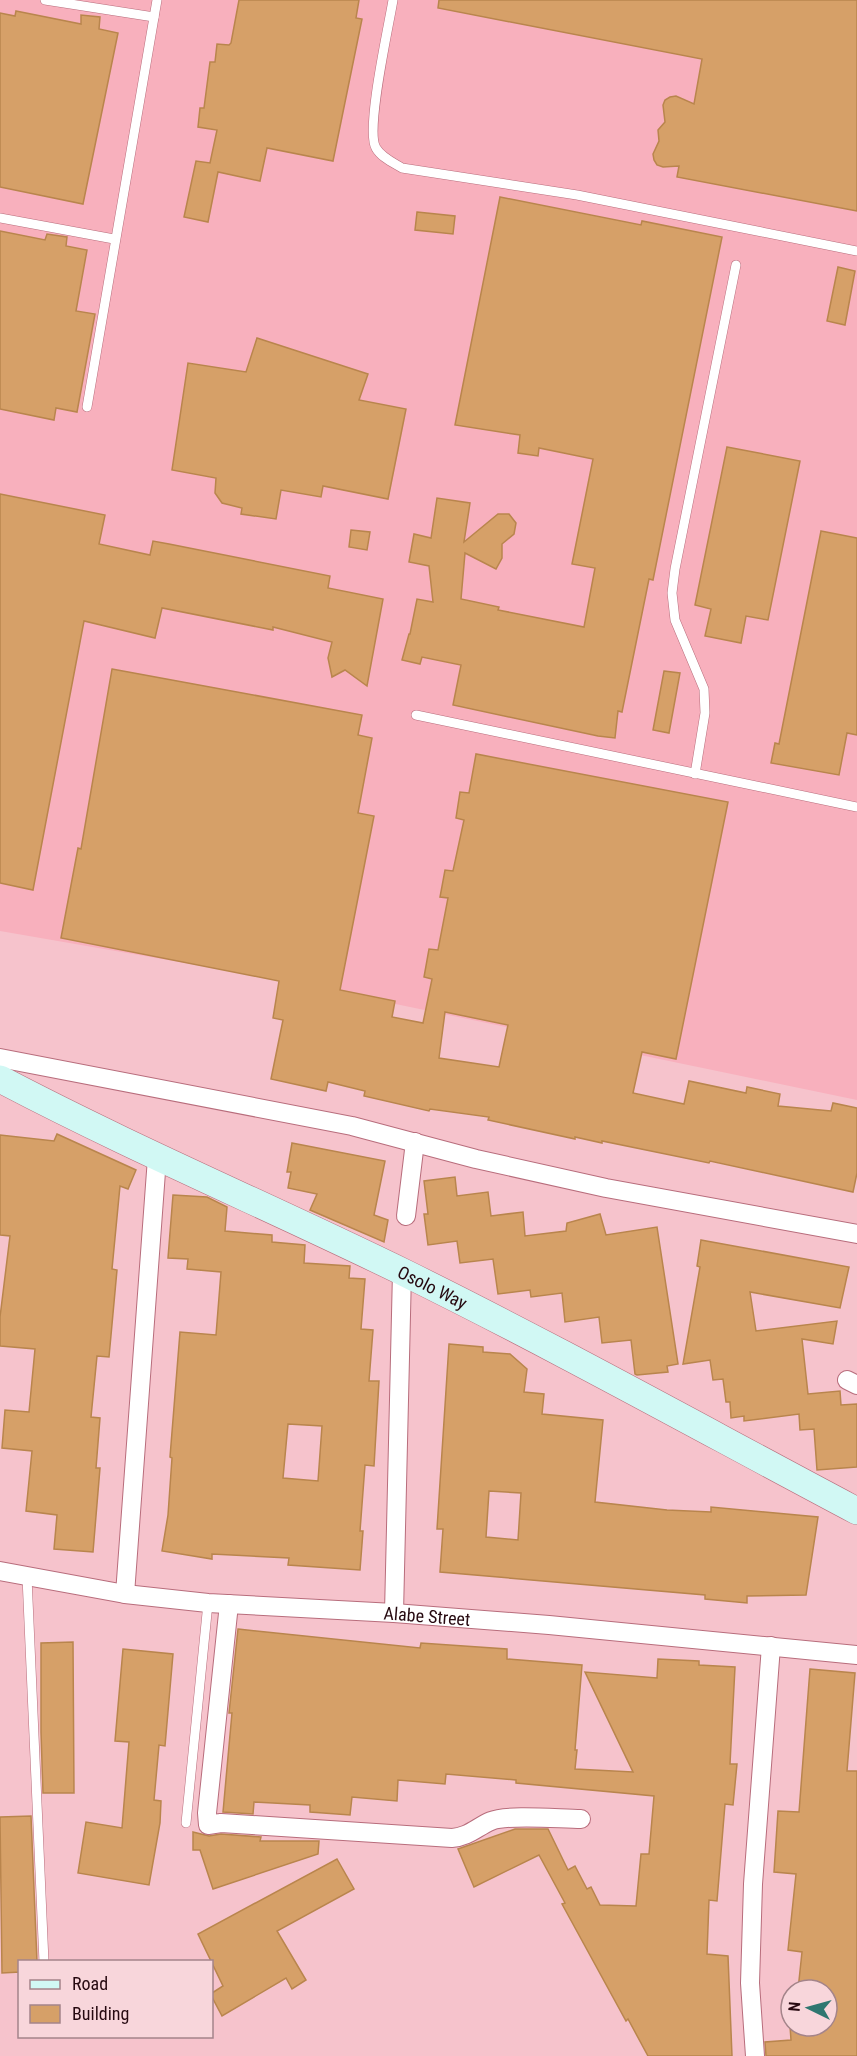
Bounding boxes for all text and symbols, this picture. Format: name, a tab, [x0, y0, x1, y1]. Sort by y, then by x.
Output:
street label: Osolo Way	[395, 1261, 471, 1313]
street label: Alabe Street	[383, 1602, 471, 1629]
legend	[18, 1960, 213, 2038]
text: Road	[72, 1973, 108, 1994]
north arrow	[779, 1978, 839, 2038]
text: N	[785, 2001, 804, 2012]
text: Building	[72, 2003, 129, 2024]

